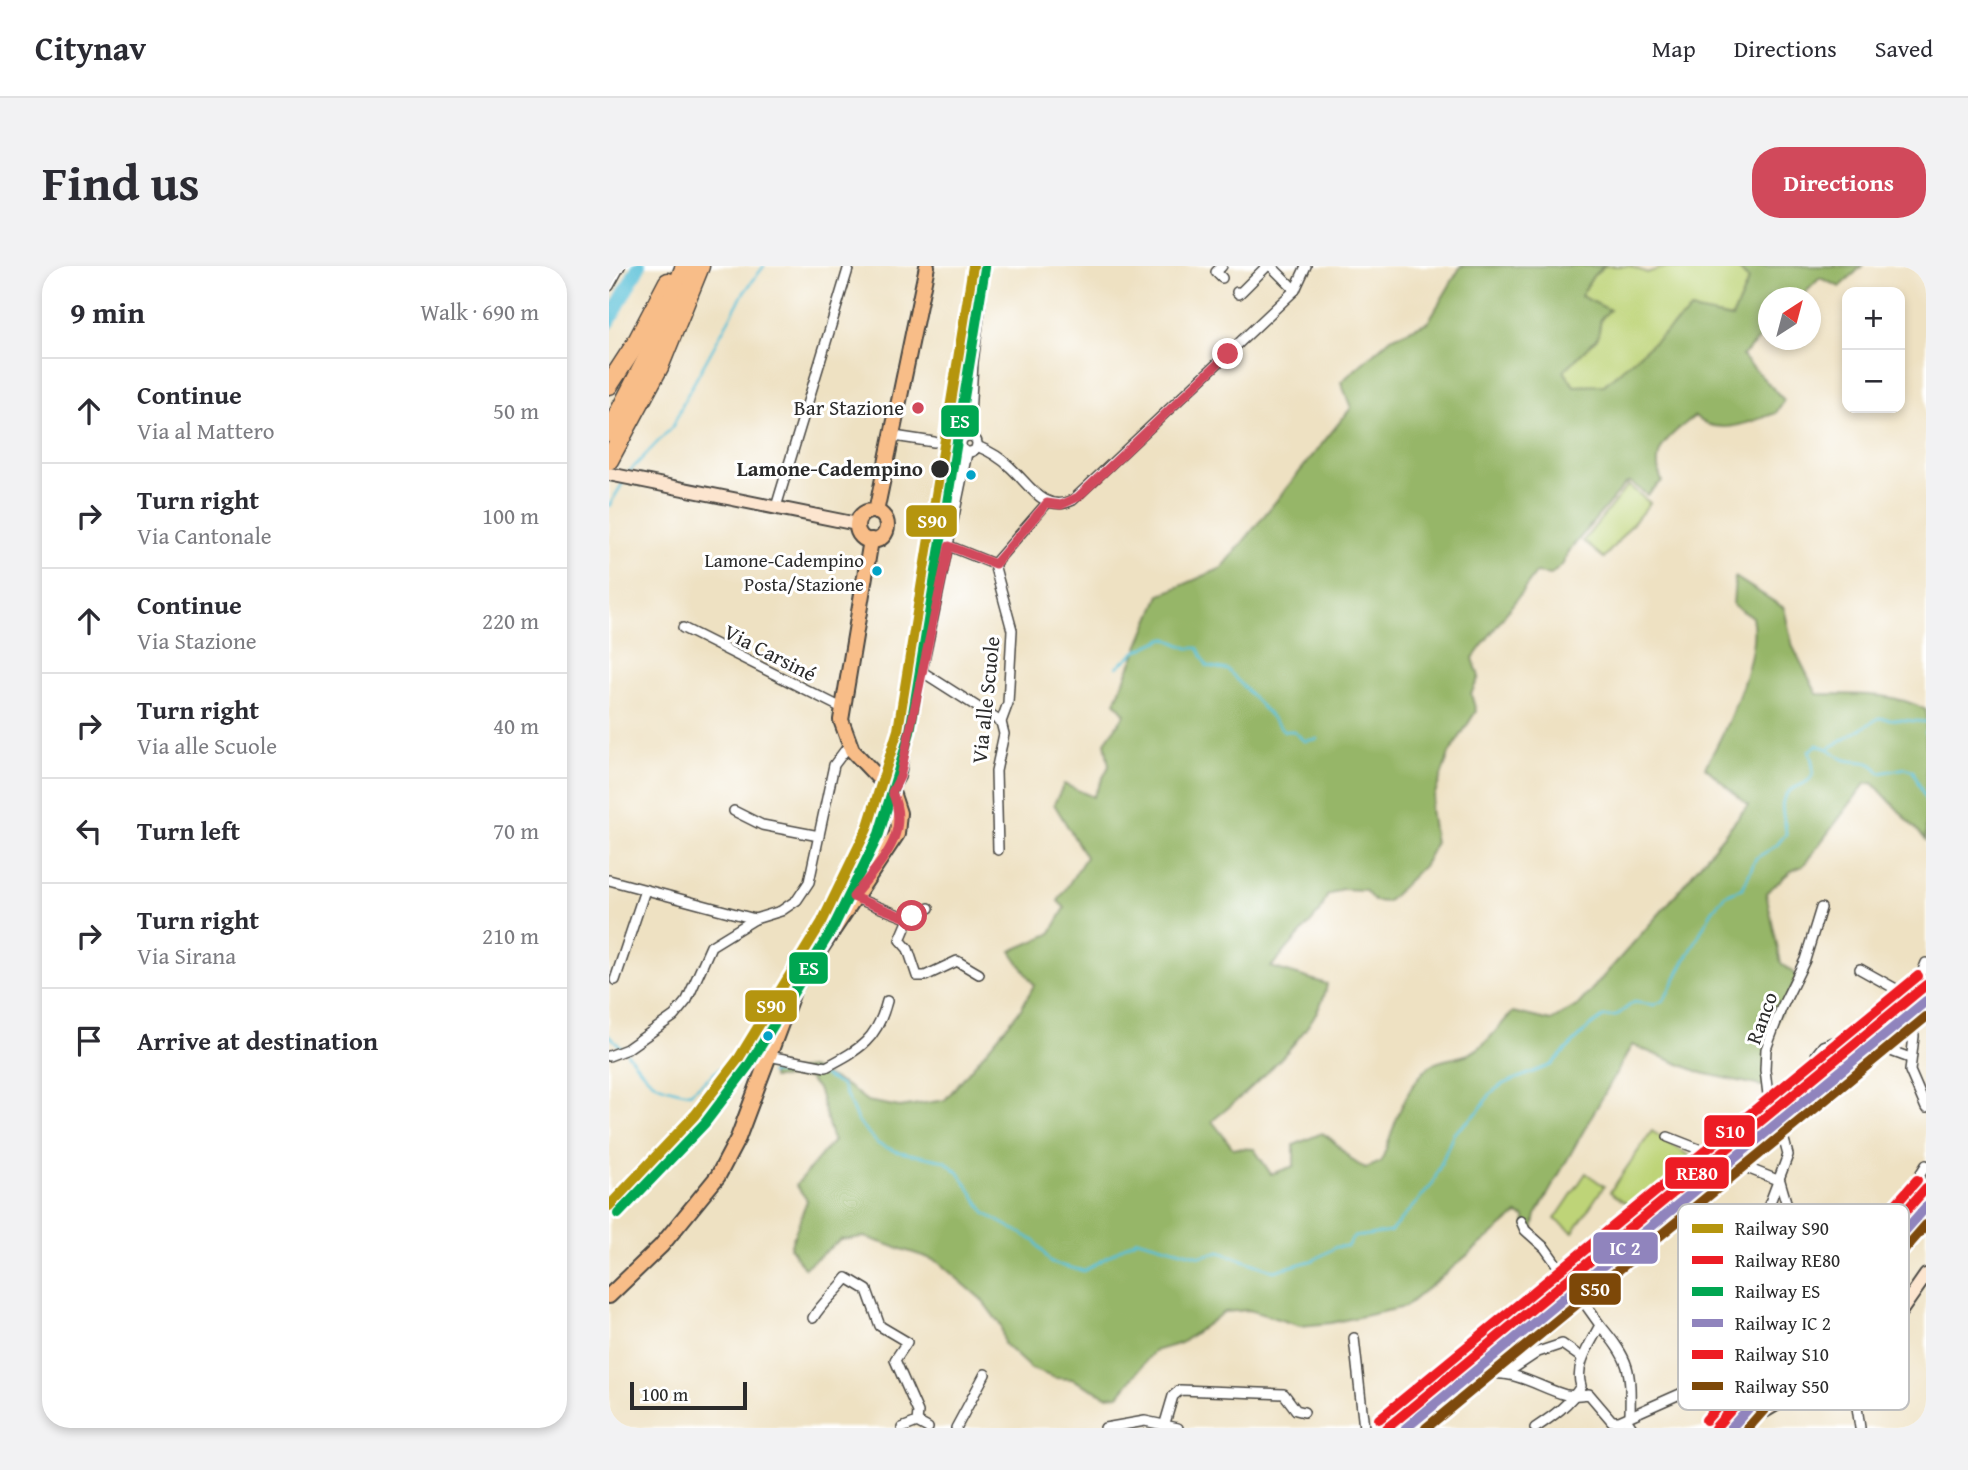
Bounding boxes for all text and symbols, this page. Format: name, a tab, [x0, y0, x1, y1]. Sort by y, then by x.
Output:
text: Citynav	[35, 24, 146, 72]
text: Map	[1652, 31, 1696, 66]
text: Directions	[1734, 31, 1837, 66]
text: Saved	[1875, 31, 1933, 66]
text: Find us	[42, 146, 200, 218]
button: Directions	[1752, 147, 1926, 218]
north arrow	[1758, 287, 1821, 350]
map controls	[1842, 287, 1905, 413]
button: +	[1842, 287, 1905, 350]
text: 9 min	[70, 290, 145, 334]
text: Walk · 690 m	[420, 295, 539, 328]
route end	[1212, 338, 1243, 369]
button: −	[1842, 350, 1905, 413]
text: Continue	[137, 375, 242, 414]
icon: ahead	[70, 392, 108, 430]
place label: Bar Stazione	[794, 392, 904, 423]
text: 50 m	[493, 394, 539, 427]
marker: Bar Stazione	[910, 400, 926, 416]
line badge: ES	[940, 404, 980, 438]
text: ES	[950, 407, 970, 435]
text: Via al Mattero	[137, 414, 274, 447]
place label: Lamone-Cadempino	[737, 453, 923, 484]
marker: Lamone-Cadempino	[929, 458, 951, 480]
unlabelled marker	[964, 468, 978, 482]
text: Turn right	[137, 480, 259, 519]
icon: right	[70, 497, 108, 535]
text: 100 m	[482, 499, 539, 532]
line badge: S90	[905, 504, 958, 538]
text: S90	[917, 507, 947, 535]
text: Via Cantonale	[137, 519, 272, 552]
place label: Lamone-Cadempino Posta/Stazione	[705, 546, 864, 598]
marker: Lamone-Cadempino Posta/Stazione	[870, 564, 884, 578]
text: Continue	[137, 585, 242, 624]
icon: ahead	[70, 602, 108, 640]
text: 220 m	[482, 604, 539, 637]
street label: Via Carsiné	[719, 616, 822, 689]
text: Via Stazione	[137, 624, 257, 657]
street label: Via alle Scuole	[963, 635, 1008, 765]
text: Turn right	[137, 690, 259, 729]
icon: right	[70, 707, 108, 745]
text: 40 m	[493, 709, 539, 742]
text: Via alle Scuole	[137, 729, 277, 762]
text: Turn left	[137, 811, 240, 850]
icon: left	[70, 812, 108, 850]
text: 70 m	[493, 814, 539, 847]
text: Turn right	[137, 900, 259, 939]
route start	[896, 900, 927, 931]
icon: right	[70, 917, 108, 955]
text: 210 m	[482, 919, 539, 952]
text: Via Sirana	[137, 939, 236, 972]
line badge: ES	[788, 951, 829, 985]
text: ES	[799, 954, 819, 982]
street label: Ranco	[1738, 987, 1785, 1048]
line badge: S90	[744, 989, 798, 1023]
text: S90	[756, 992, 786, 1020]
text: Arrive at destination	[137, 1021, 378, 1060]
icon: arrive	[70, 1022, 108, 1060]
unlabelled marker	[761, 1029, 775, 1043]
line badge: S10	[1703, 1114, 1756, 1148]
text: S10	[1715, 1117, 1745, 1145]
line badge: RE80	[1664, 1156, 1730, 1190]
text: RE80	[1676, 1159, 1718, 1187]
legend	[1678, 1204, 1909, 1410]
text: Railway S90	[1735, 1214, 1829, 1242]
line badge: IC 2	[1592, 1231, 1659, 1265]
text: IC 2	[1609, 1234, 1641, 1262]
text: Railway RE80	[1735, 1246, 1840, 1274]
line badge: S50	[1568, 1272, 1622, 1306]
text: S50	[1580, 1275, 1610, 1303]
text: Railway ES	[1735, 1277, 1820, 1305]
text: Railway IC 2	[1735, 1309, 1831, 1337]
text: Railway S10	[1735, 1340, 1829, 1368]
text: Railway S50	[1735, 1372, 1829, 1400]
scale bar	[630, 1379, 747, 1411]
text: 100 m	[641, 1380, 688, 1408]

